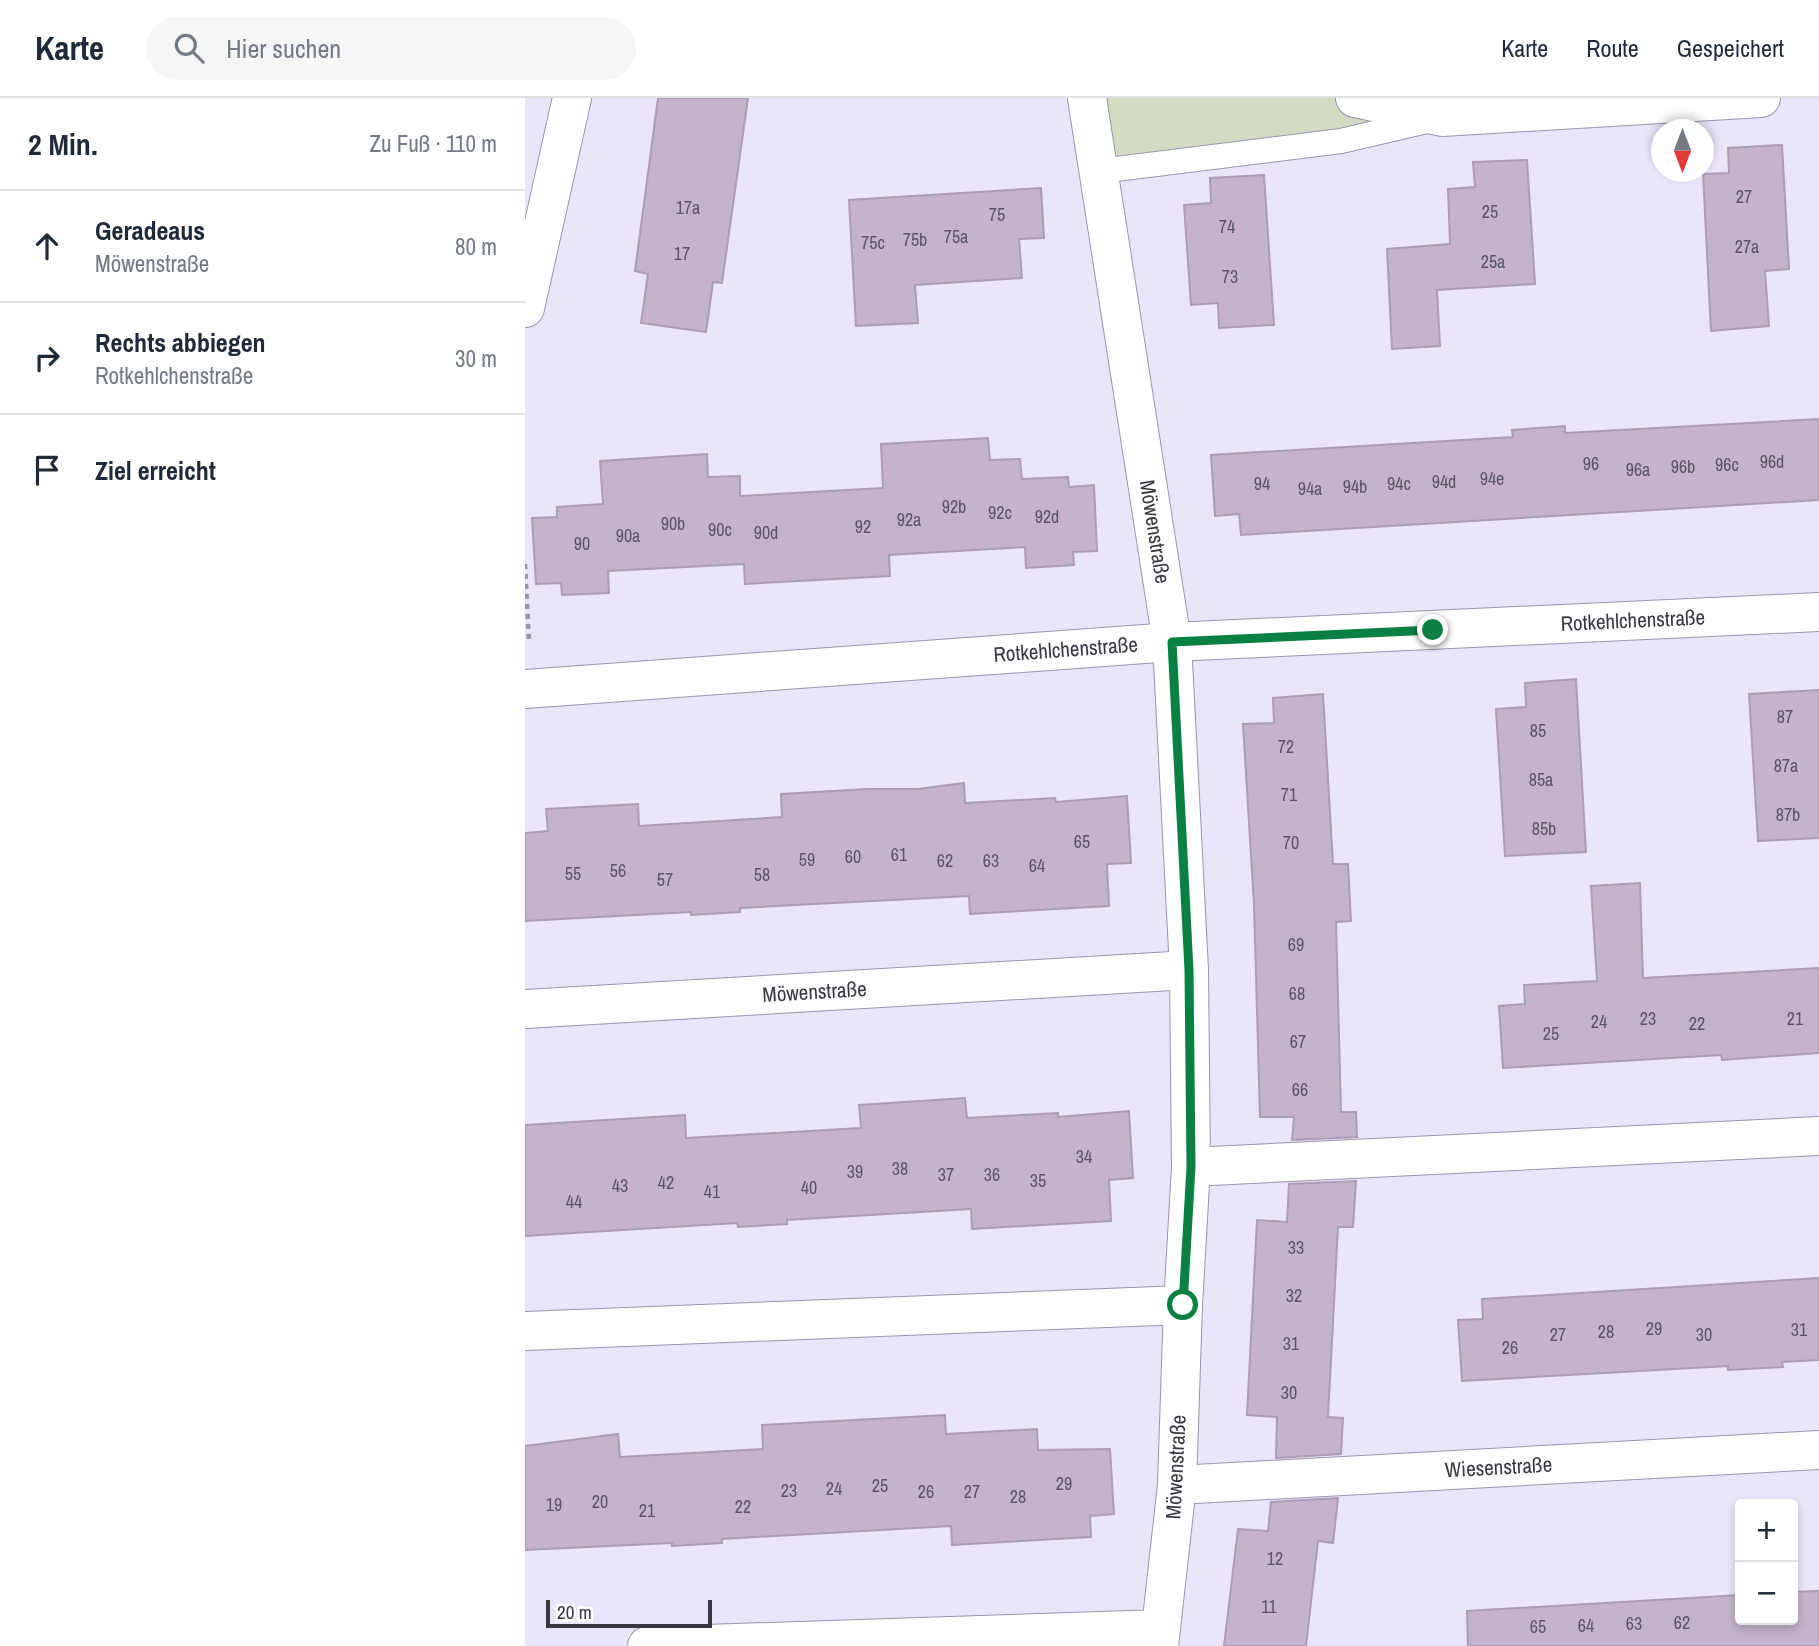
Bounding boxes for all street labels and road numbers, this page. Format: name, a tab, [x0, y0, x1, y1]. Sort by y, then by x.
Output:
street label: Möwenstraße	[1133, 478, 1178, 585]
street label: Rotkehlchenstraße	[1560, 602, 1706, 638]
street label: Rotkehlchenstraße	[992, 630, 1139, 669]
street label: Möwenstraße	[762, 974, 867, 1009]
street label: Möwenstraße	[1158, 1414, 1193, 1520]
street label: Wiesenstraße	[1444, 1450, 1553, 1484]

